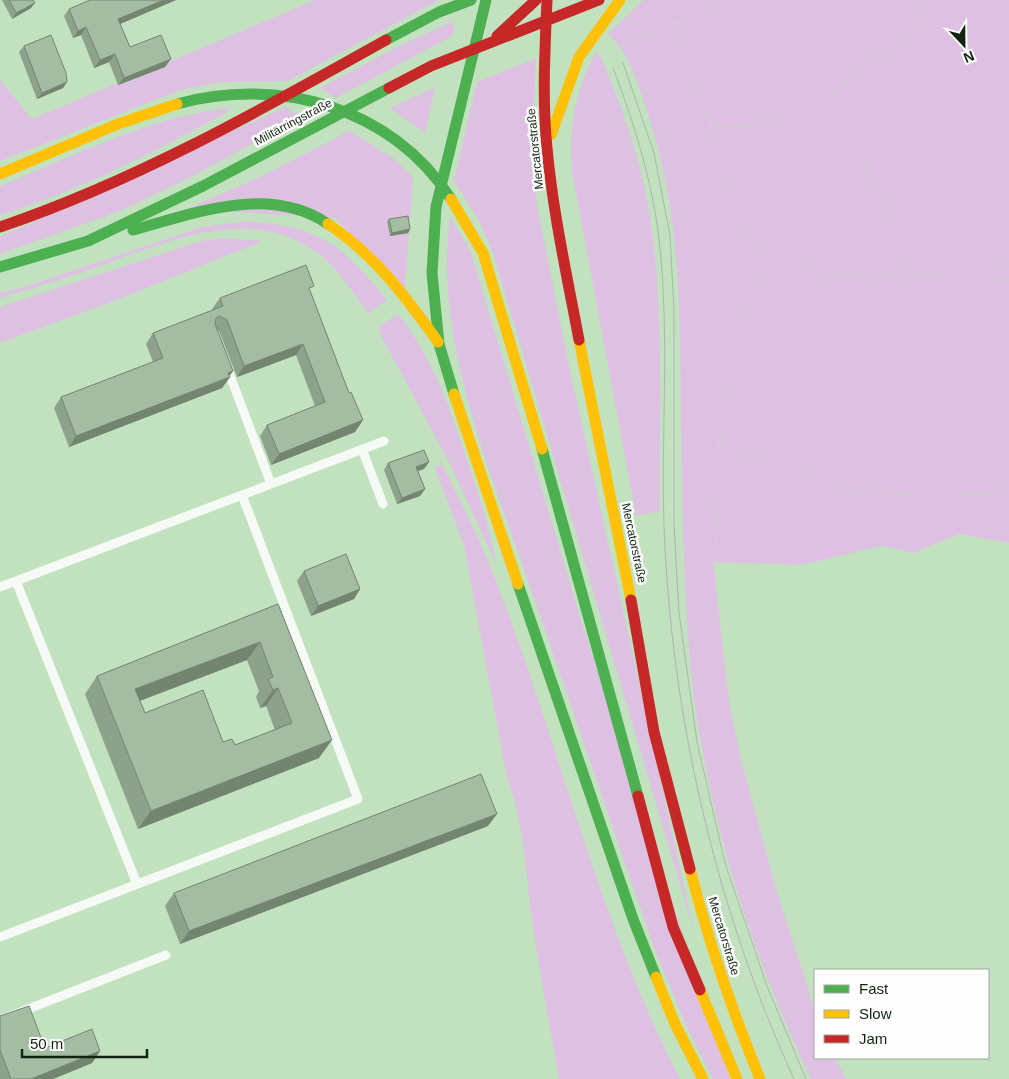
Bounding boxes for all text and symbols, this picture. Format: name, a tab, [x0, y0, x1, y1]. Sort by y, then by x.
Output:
north arrow	[939, 20, 989, 70]
text: N	[961, 48, 977, 66]
street label: Militärringstraße	[252, 95, 335, 148]
street label: Mercatorstraße	[524, 107, 546, 190]
street label: Mercatorstraße	[619, 502, 649, 585]
street label: Mercatorstraße	[705, 895, 743, 977]
legend	[814, 969, 989, 1059]
text: Fast	[859, 980, 889, 997]
text: Slow	[859, 1005, 892, 1022]
scale bar	[22, 1026, 148, 1058]
text: Jam	[859, 1030, 887, 1047]
text: 50 m	[30, 1035, 63, 1052]

